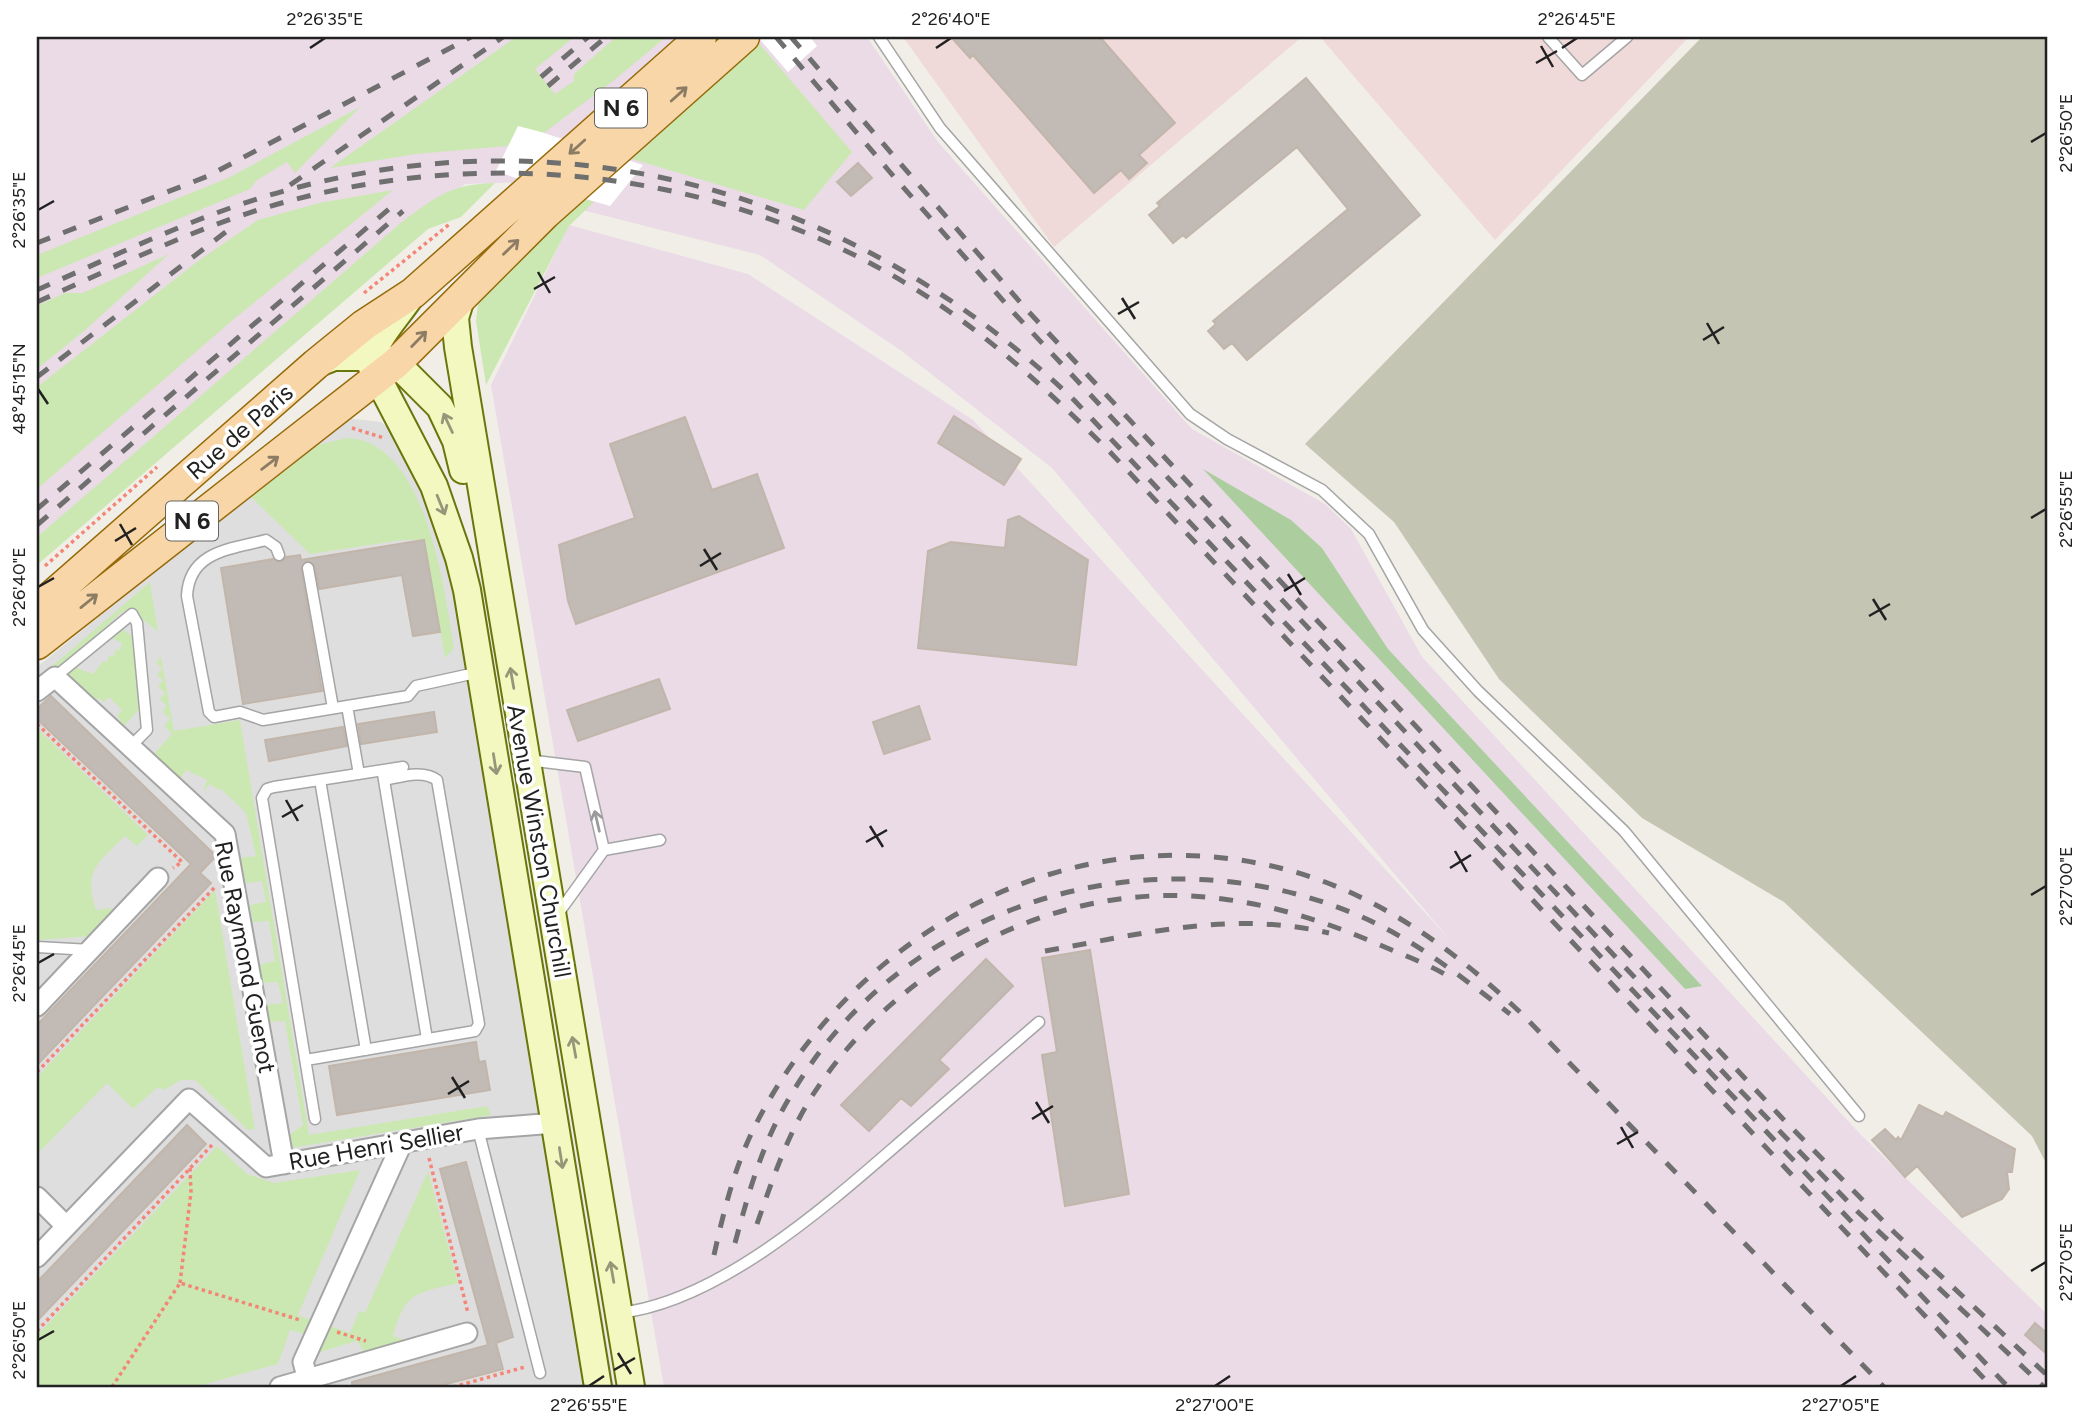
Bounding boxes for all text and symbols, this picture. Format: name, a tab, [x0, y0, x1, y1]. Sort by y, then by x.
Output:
text: 2°26'35"E	[286, 8, 364, 30]
text: 2°26'40"E	[911, 8, 991, 30]
text: 2°26'45"E	[1538, 8, 1616, 30]
one-way arrow	[670, 86, 687, 103]
road number: N 6	[595, 88, 647, 128]
text: 2°26'50"E	[2055, 94, 2077, 172]
one-way arrow	[568, 139, 586, 155]
text: 2°26'35"E	[8, 171, 30, 249]
one-way arrow	[502, 239, 519, 256]
one-way arrow	[411, 331, 428, 348]
text: 48°45'15"N	[8, 343, 30, 435]
street label: Rue de Paris	[181, 378, 299, 486]
one-way arrow	[441, 413, 454, 435]
one-way arrow	[260, 455, 279, 470]
text: 2°26'55"E	[2055, 470, 2077, 548]
one-way arrow	[436, 493, 449, 515]
road number: N 6	[166, 502, 218, 540]
text: 2°26'40"E	[8, 547, 30, 627]
one-way arrow	[80, 593, 98, 609]
one-way arrow	[504, 667, 518, 690]
street label: Avenue Winston Churchill	[501, 702, 578, 980]
one-way arrow	[489, 752, 502, 775]
one-way arrow	[590, 810, 603, 833]
street label: Rue Raymond Guenot	[209, 838, 282, 1076]
text: 2°27'00"E	[2055, 846, 2077, 926]
text: 2°26'45"E	[8, 924, 30, 1002]
one-way arrow	[567, 1036, 580, 1059]
street label: Rue Henri Sellier	[286, 1117, 465, 1176]
one-way arrow	[555, 1146, 568, 1169]
text: 2°27'05"E	[2055, 1223, 2077, 1301]
one-way arrow	[605, 1261, 618, 1284]
text: 2°26'50"E	[8, 1301, 30, 1379]
text: 2°26'55"E	[550, 1394, 628, 1416]
text: 2°27'00"E	[1175, 1394, 1255, 1416]
text: 2°27'05"E	[1802, 1394, 1880, 1416]

